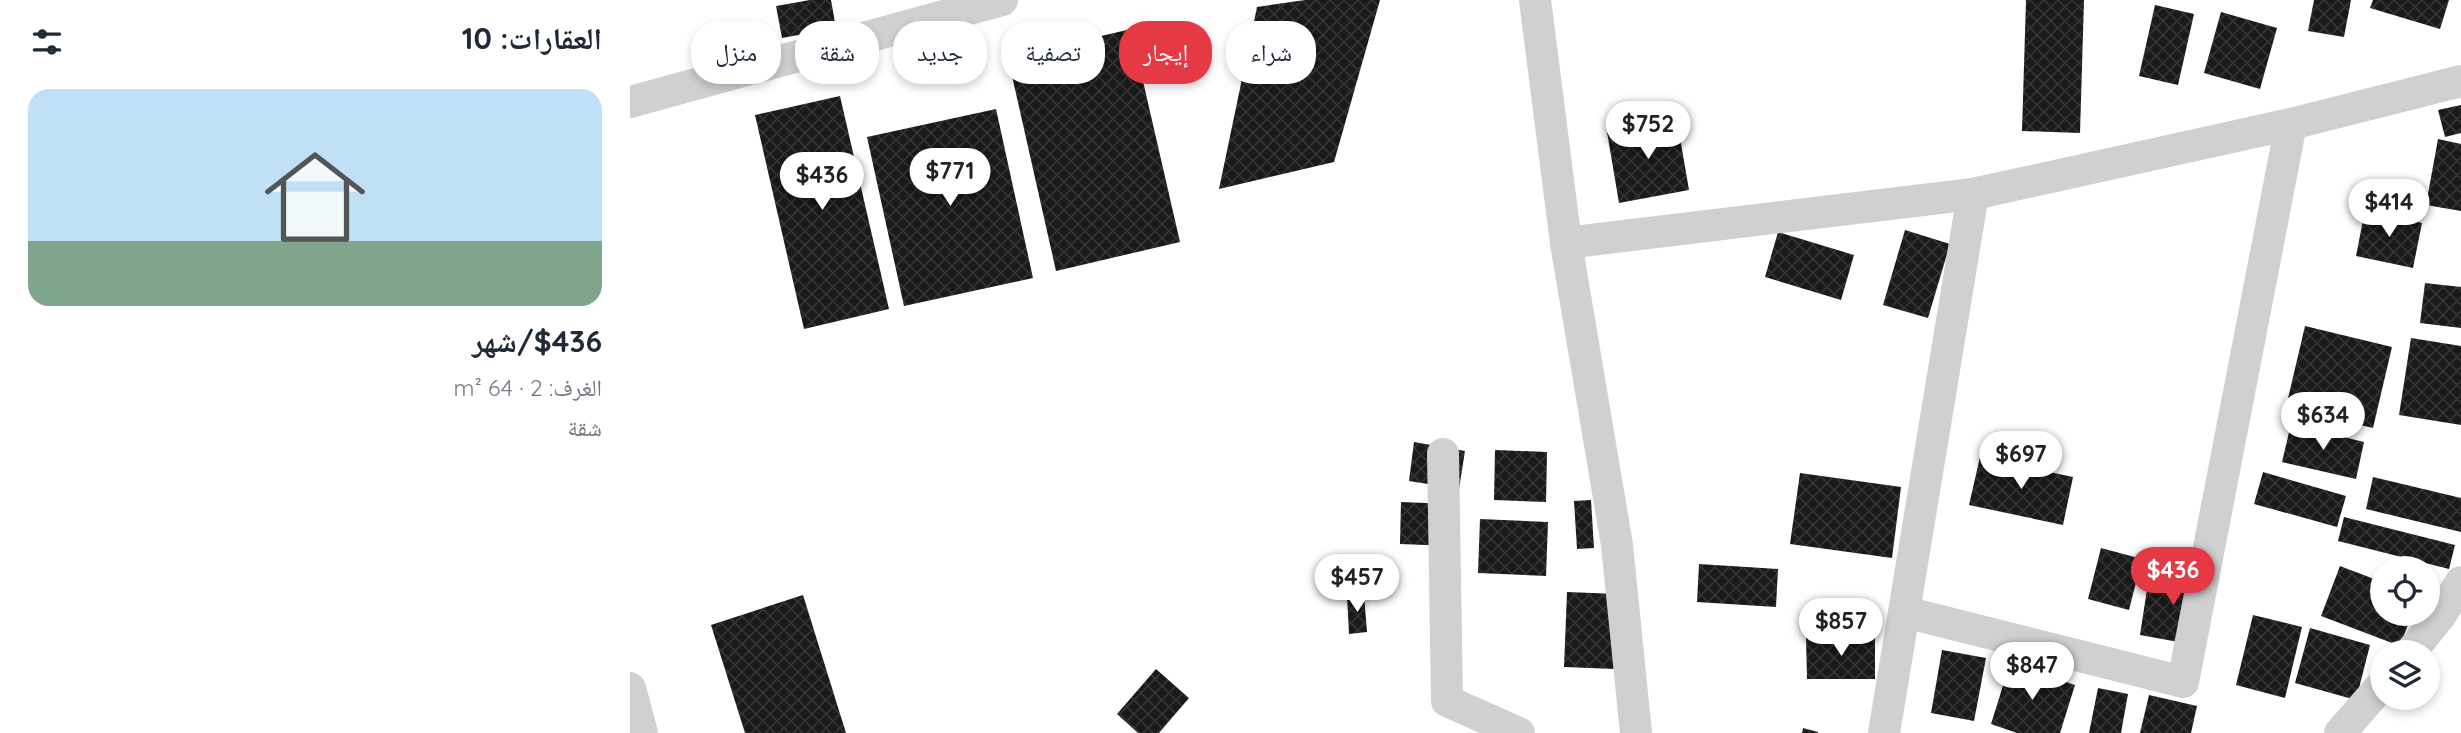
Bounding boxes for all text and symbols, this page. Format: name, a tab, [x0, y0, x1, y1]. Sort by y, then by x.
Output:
text: العقارات: 10	[462, 19, 602, 57]
chip: منزل	[691, 21, 781, 84]
chip: شقة	[795, 21, 879, 84]
chip: جديد	[893, 21, 987, 84]
chip: تصفية	[1001, 21, 1105, 84]
chip: إيجار	[1119, 21, 1212, 84]
chip: شراء	[1226, 21, 1316, 84]
icon: filters	[28, 23, 66, 61]
pin: $752	[1607, 102, 1689, 161]
text: $752	[1622, 109, 1674, 138]
icon: home	[252, 134, 378, 260]
pin: $771	[909, 148, 991, 208]
pin: $436	[781, 152, 863, 212]
text: $771	[926, 156, 974, 185]
text: $436	[796, 160, 848, 189]
pin: $414	[2348, 180, 2430, 239]
text: $414	[2364, 187, 2414, 216]
text: $436/شهر	[472, 322, 602, 360]
text: الغرف: 2 · 64 m²	[454, 373, 602, 402]
pin: $634	[2282, 392, 2364, 452]
text: $634	[2297, 400, 2349, 429]
text: شقة	[568, 413, 602, 442]
pin: $697	[1980, 432, 2062, 491]
text: $697	[1995, 439, 2047, 468]
pin: $436	[2132, 548, 2214, 607]
pin: $457	[1316, 554, 1398, 614]
text: $436	[2147, 555, 2199, 584]
map controls	[2370, 556, 2440, 710]
button: locate	[2370, 556, 2440, 626]
text: $457	[1330, 562, 1384, 591]
pin: $857	[1800, 598, 1882, 658]
text: $857	[1815, 606, 1867, 635]
button: layers	[2370, 640, 2440, 710]
pin: $847	[1991, 642, 2073, 702]
text: $847	[2006, 650, 2058, 679]

